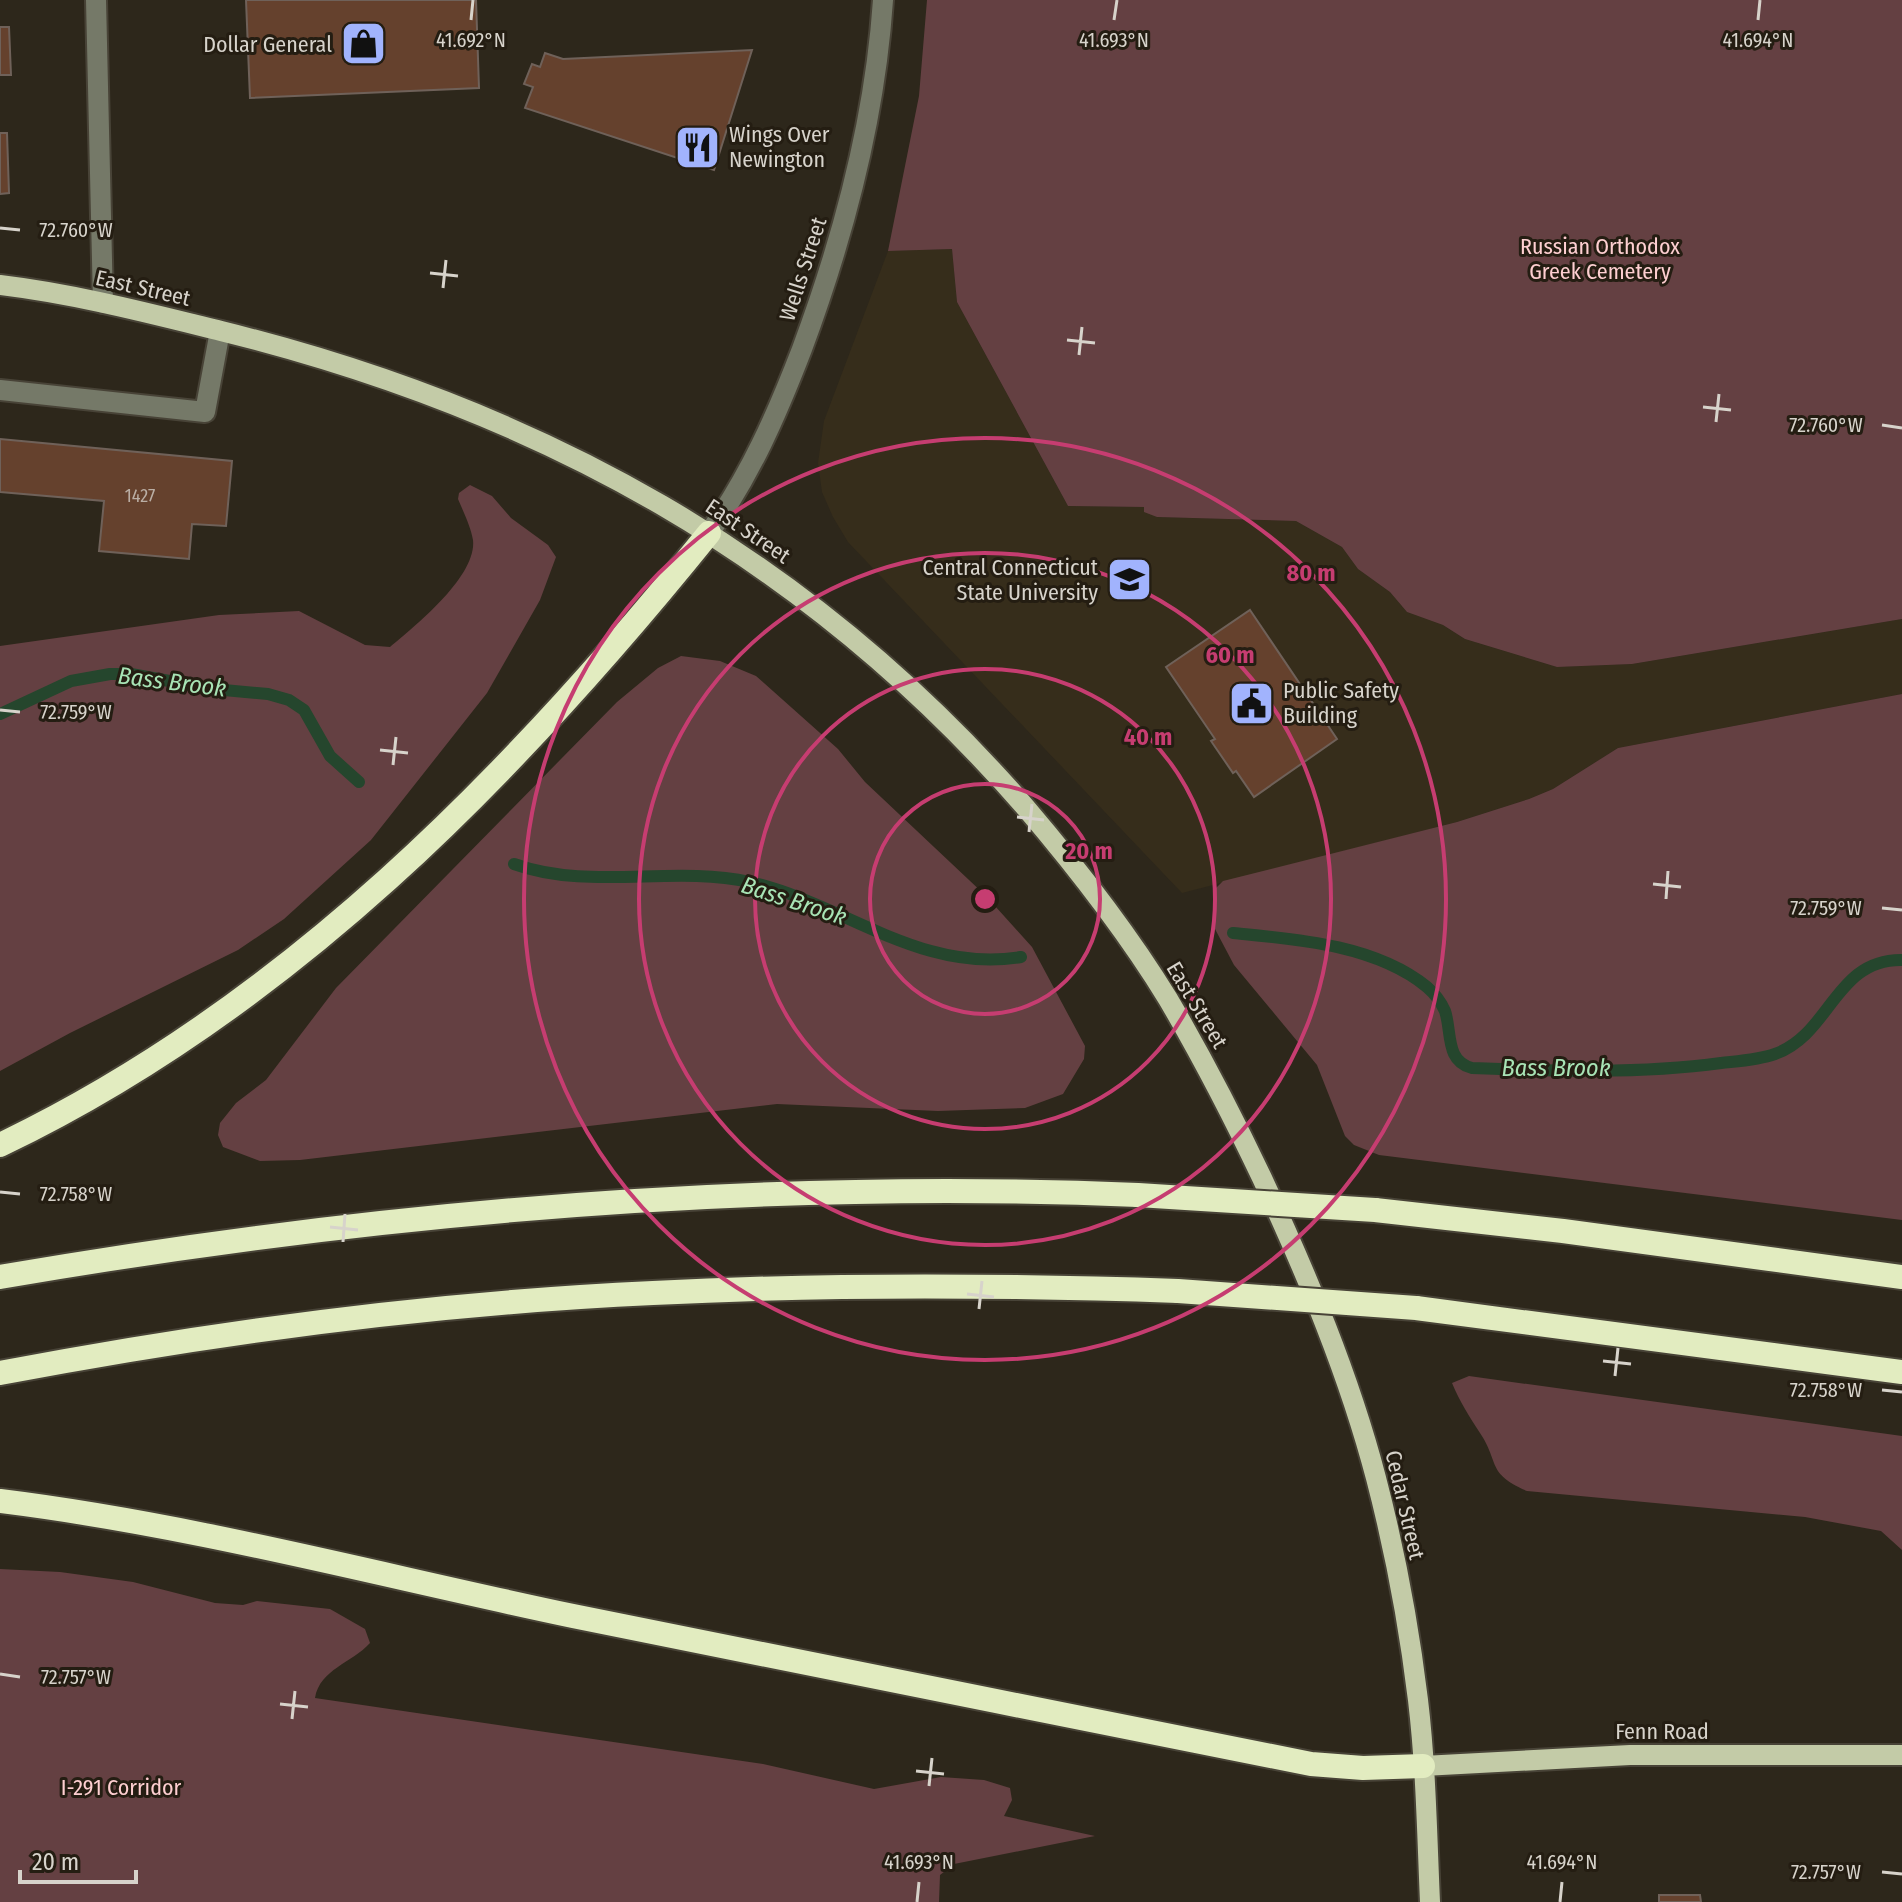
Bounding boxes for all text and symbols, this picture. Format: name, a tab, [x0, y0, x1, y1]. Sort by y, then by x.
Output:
shop icon: Dollar General	[339, 20, 387, 68]
text: 41.692°N	[436, 28, 506, 52]
text: 41.693°N	[1079, 28, 1149, 52]
text: 41.694°N	[1723, 28, 1793, 52]
place label: Dollar General	[203, 31, 332, 58]
place label: Wings Over Newington	[729, 121, 830, 173]
restaurant icon: Wings Over Newington	[674, 123, 722, 171]
street label: Wells Street	[774, 213, 833, 324]
text: 72.760°W	[39, 218, 113, 242]
park label: Russian Orthodox Greek Cemetery	[1520, 233, 1680, 285]
street label: East Street	[93, 264, 194, 312]
text: 72.760°W	[1789, 413, 1863, 437]
house number: 1427	[125, 485, 155, 507]
street label: East Street	[700, 493, 796, 570]
place label: Central Connecticut State University	[923, 554, 1099, 606]
school or university icon: Central Connecticut State University	[1105, 556, 1153, 604]
text: 80 m	[1286, 559, 1336, 587]
text: 60 m	[1206, 641, 1254, 669]
water label: Bass Brook	[116, 661, 228, 703]
place label: Public Safety Building	[1283, 677, 1399, 729]
public building icon: Public Safety Building	[1228, 679, 1276, 727]
text: 72.759°W	[40, 700, 112, 724]
text: 40 m	[1124, 723, 1172, 751]
text: 20 m	[1064, 837, 1113, 865]
water label: Bass Brook	[738, 871, 850, 931]
centre of rings	[971, 885, 999, 913]
text: 72.759°W	[1790, 896, 1862, 920]
street label: East Street	[1161, 957, 1234, 1054]
water label: Bass Brook	[1501, 1054, 1611, 1082]
text: 72.758°W	[40, 1182, 112, 1206]
text: 72.758°W	[1790, 1378, 1862, 1402]
street label: Cedar Street	[1379, 1448, 1431, 1563]
text: 72.757°W	[41, 1665, 111, 1689]
street label: Fenn Road	[1615, 1718, 1709, 1745]
park label: I-291 Corridor	[61, 1774, 182, 1801]
scale bar	[20, 1834, 136, 1884]
text: 20 m	[32, 1848, 79, 1876]
text: 41.693°N	[884, 1850, 954, 1874]
text: 41.694°N	[1527, 1850, 1597, 1874]
text: 72.757°W	[1791, 1860, 1861, 1884]

